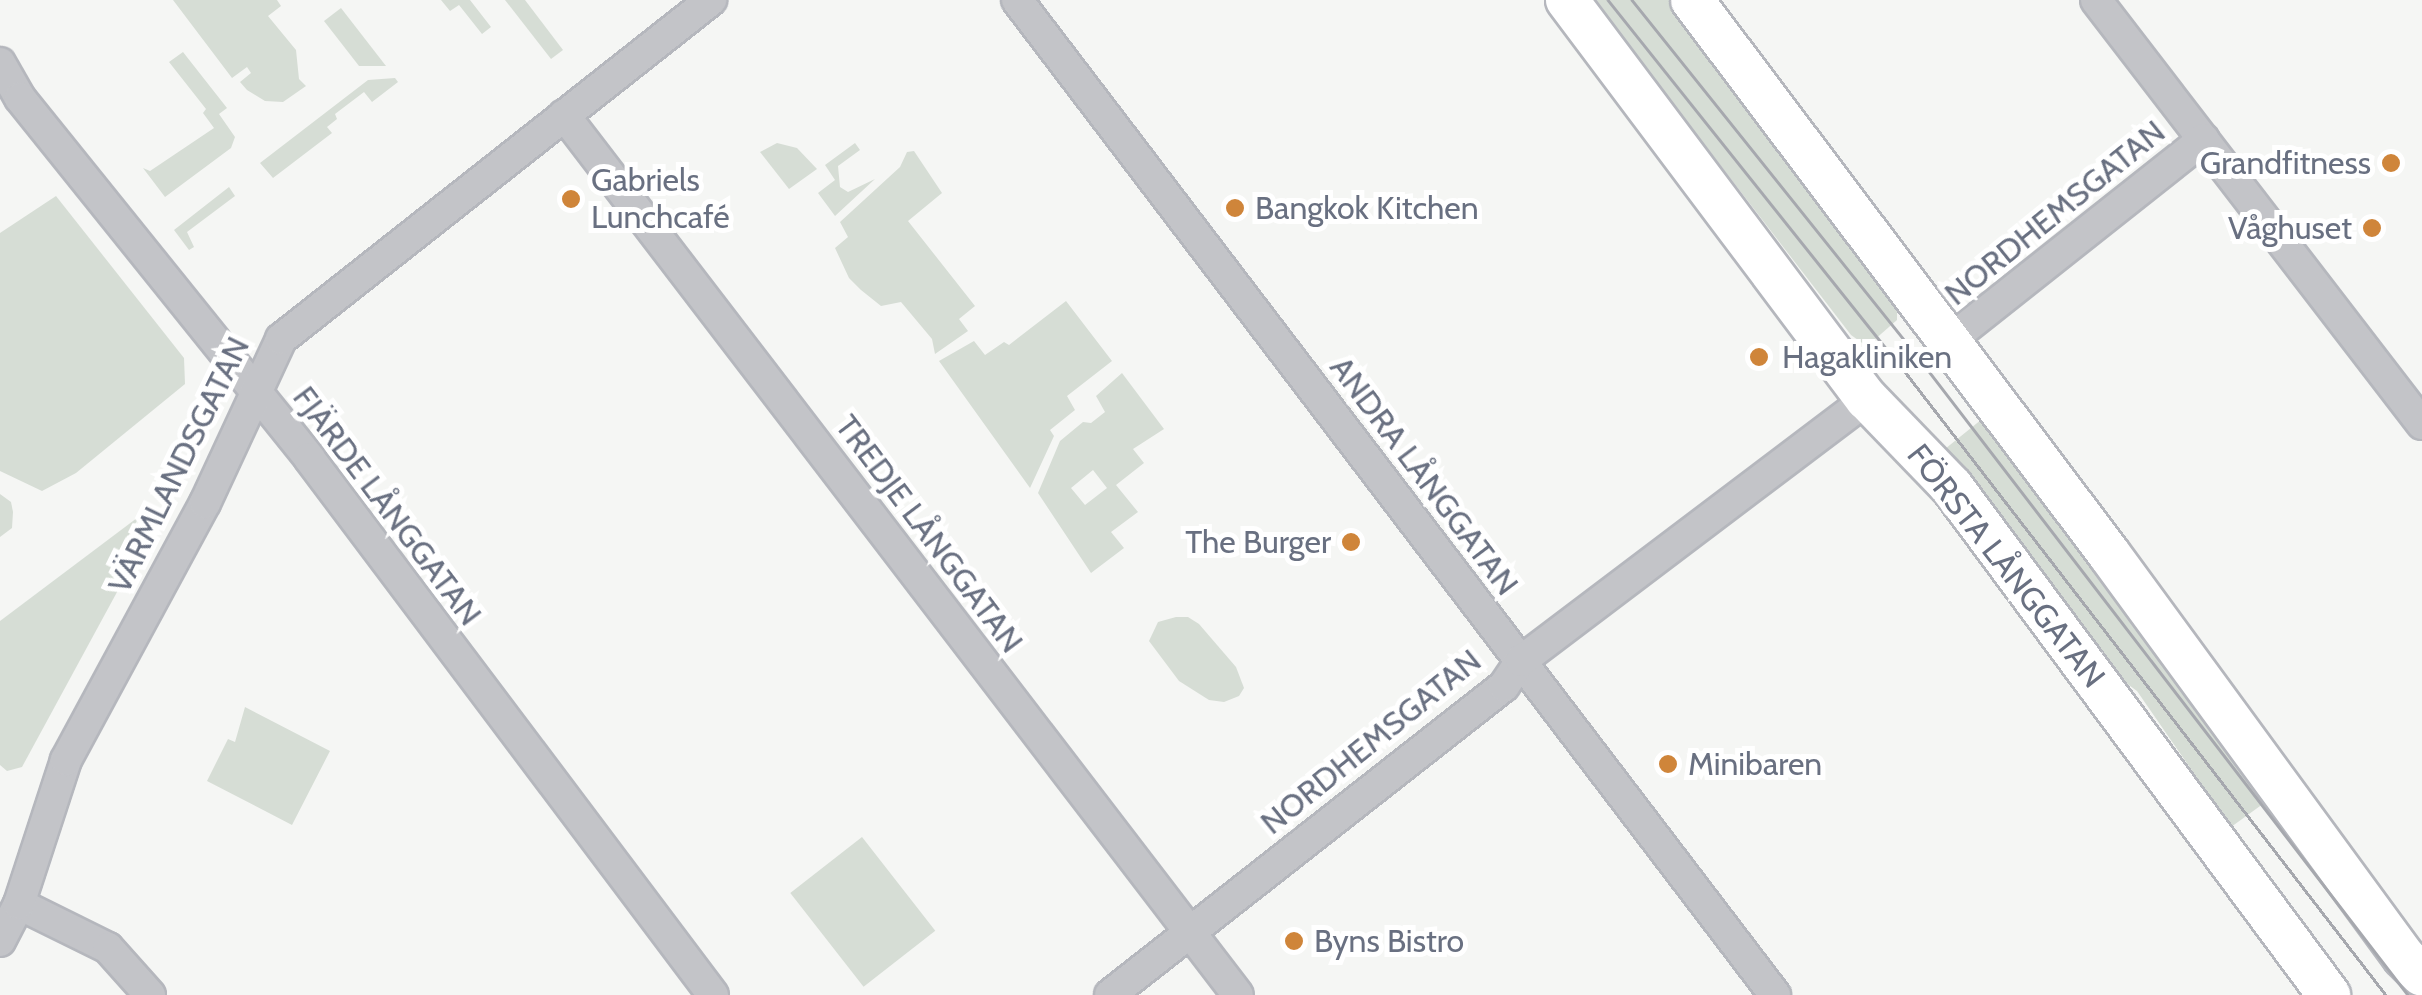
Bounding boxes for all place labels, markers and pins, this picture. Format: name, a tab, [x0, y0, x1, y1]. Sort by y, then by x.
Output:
place label: Grandfitness	[2200, 144, 2371, 182]
marker: Grandfitness	[2380, 152, 2402, 174]
place label: Gabriels Lunchcafé	[591, 162, 730, 237]
marker: Gabriels Lunchcafé	[560, 188, 582, 210]
place label: Bangkok Kitchen	[1255, 189, 1479, 227]
marker: Bangkok Kitchen	[1224, 197, 1246, 219]
place label: Våghuset	[2228, 209, 2352, 247]
marker: Våghuset	[2361, 217, 2383, 239]
place label: Hagakliniken	[1782, 338, 1952, 376]
marker: Hagakliniken	[1746, 344, 1772, 370]
place label: The Burger	[1185, 523, 1331, 561]
marker: The Burger	[1340, 531, 1362, 553]
place label: Minibaren	[1688, 745, 1822, 783]
marker: Minibaren	[1657, 753, 1679, 775]
place label: Byns Bistro	[1314, 922, 1464, 960]
marker: Byns Bistro	[1283, 930, 1305, 952]

